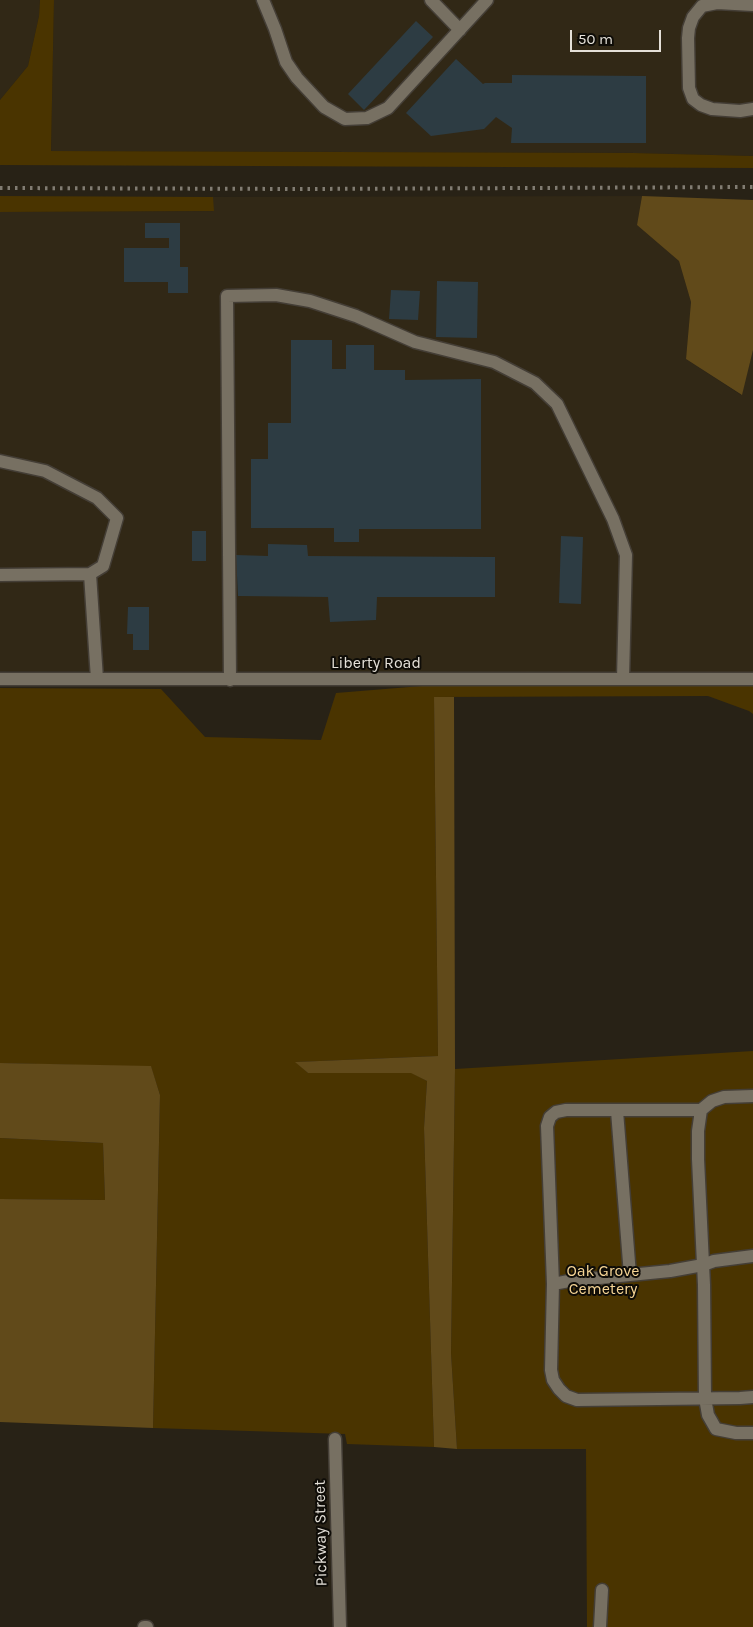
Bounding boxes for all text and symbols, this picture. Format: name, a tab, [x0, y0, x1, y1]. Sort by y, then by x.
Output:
scale bar	[573, 20, 664, 52]
text: 50 m	[578, 30, 613, 48]
street label: Liberty Road	[331, 653, 421, 673]
park label: Oak Grove Cemetery	[566, 1261, 640, 1299]
street label: Pickway Street	[310, 1480, 332, 1586]

